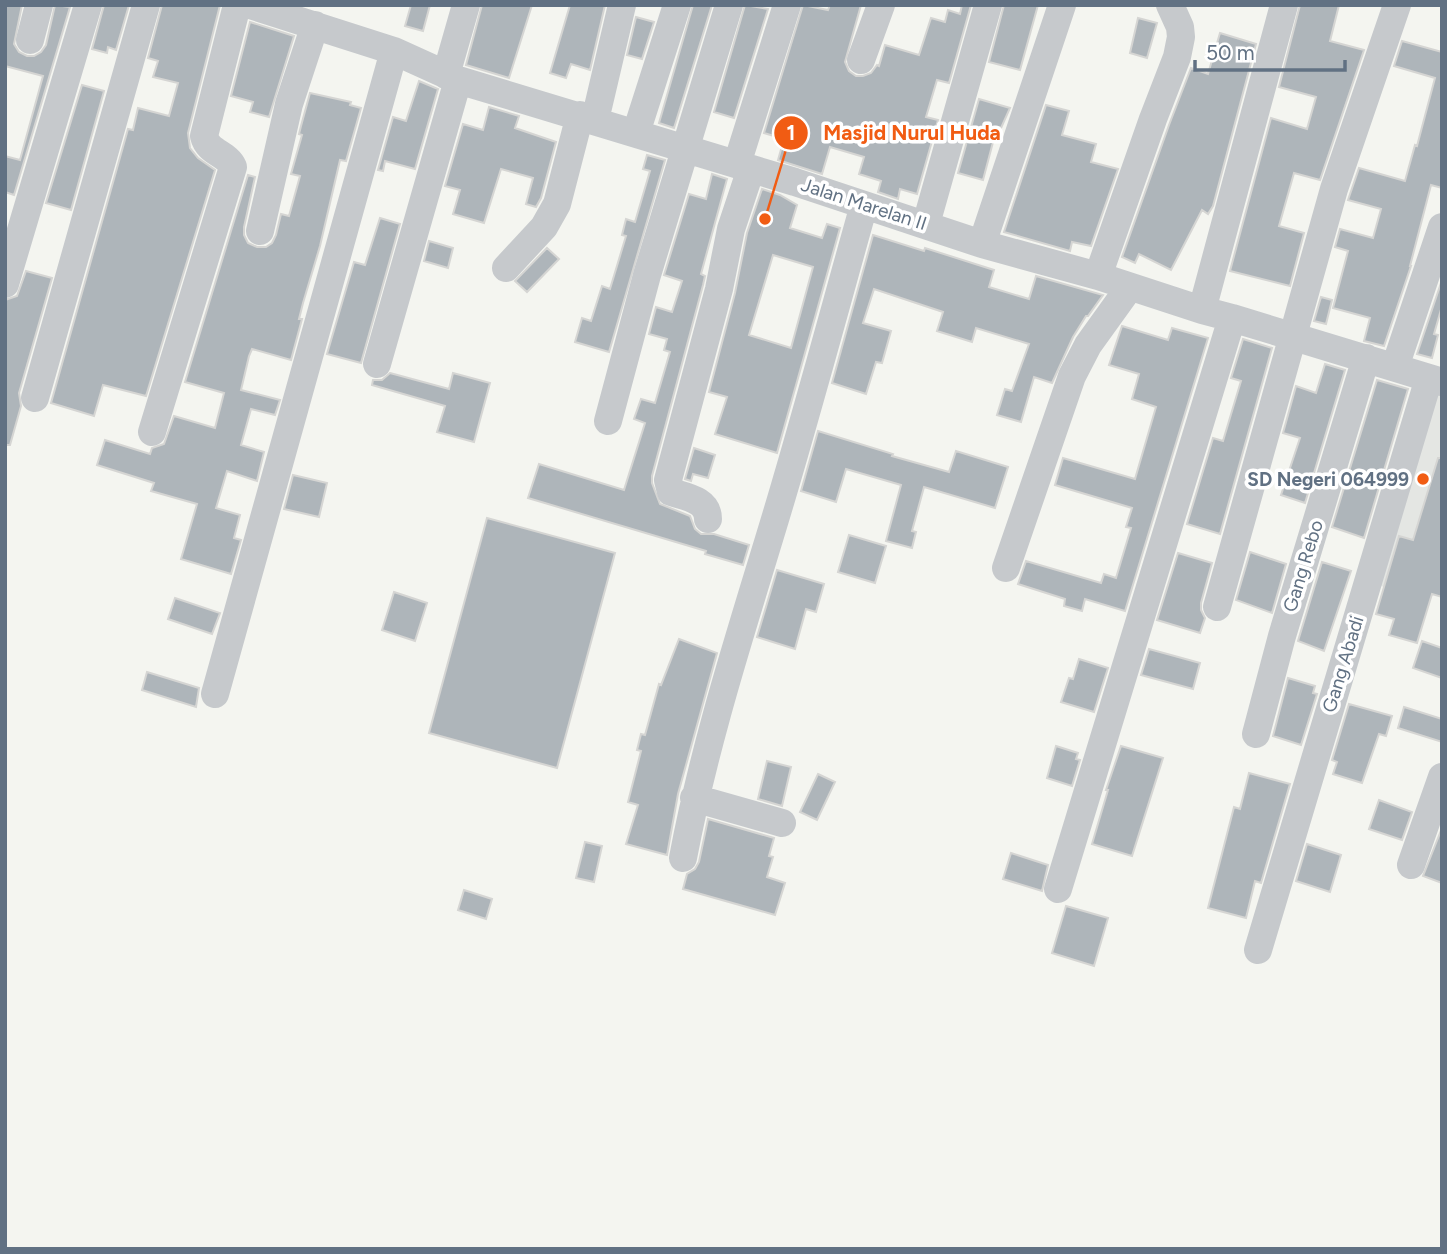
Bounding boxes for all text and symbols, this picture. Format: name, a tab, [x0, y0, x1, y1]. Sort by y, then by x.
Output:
scale bar	[1195, 28, 1346, 72]
text: 50 m	[1206, 40, 1255, 65]
callout: Masjid Nurul Huda	[774, 112, 1014, 154]
text: 1	[787, 120, 795, 145]
text: Masjid Nurul Huda	[823, 120, 1001, 145]
street label: Jalan Marelan II	[798, 173, 930, 235]
place label: SD Negeri 064999	[1247, 468, 1409, 491]
marker: SD Negeri 064999	[1415, 471, 1431, 487]
street label: Gang Rebo	[1278, 517, 1328, 615]
street label: Gang Abadi	[1317, 613, 1369, 715]

